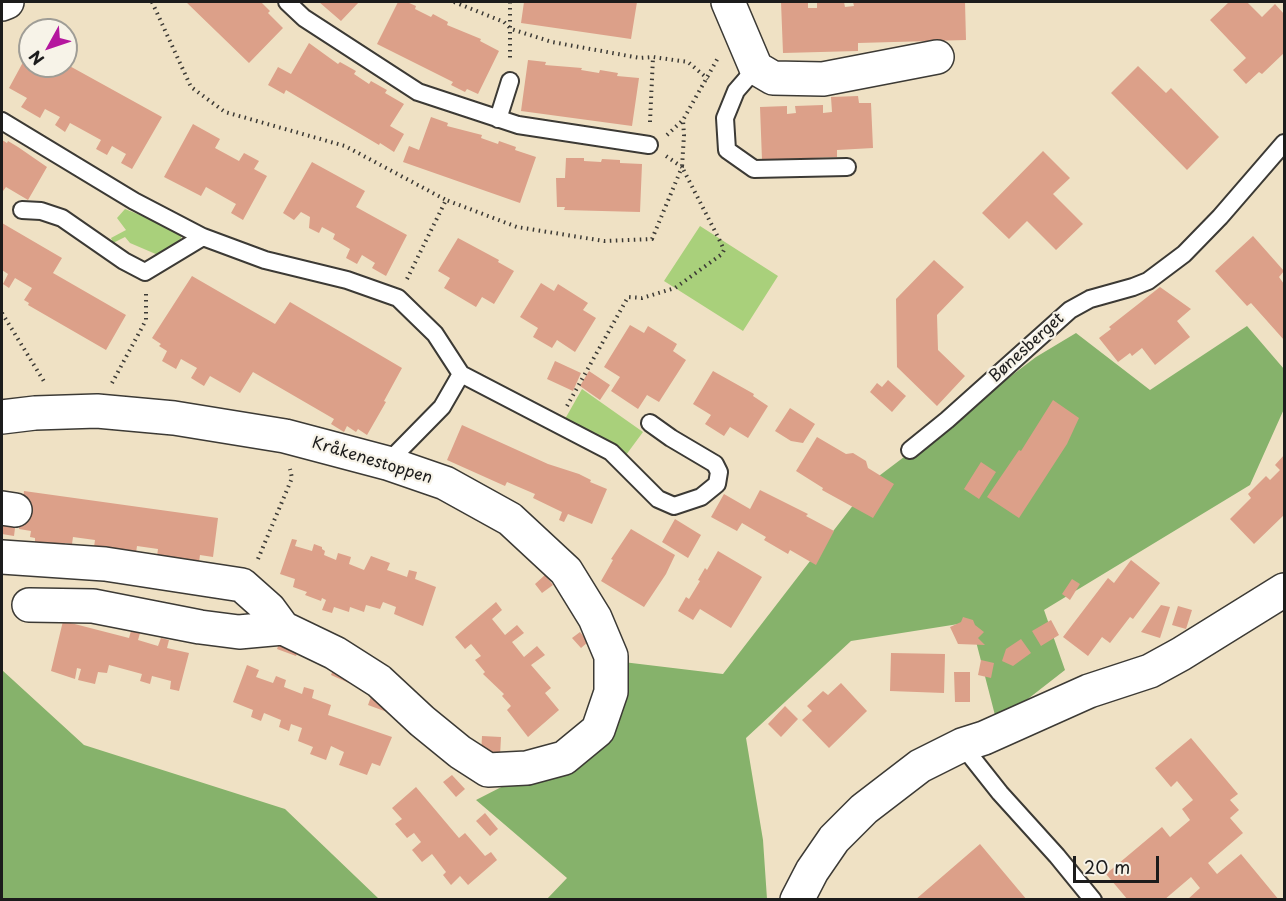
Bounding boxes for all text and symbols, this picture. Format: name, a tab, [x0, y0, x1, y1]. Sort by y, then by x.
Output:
north arrow	[18, 18, 78, 78]
text: N	[22, 46, 49, 71]
street label: Bønesberget	[986, 309, 1068, 387]
street label: Kråkenestoppen	[310, 434, 434, 488]
scale bar	[1076, 844, 1162, 882]
text: 20 m	[1084, 853, 1130, 880]

